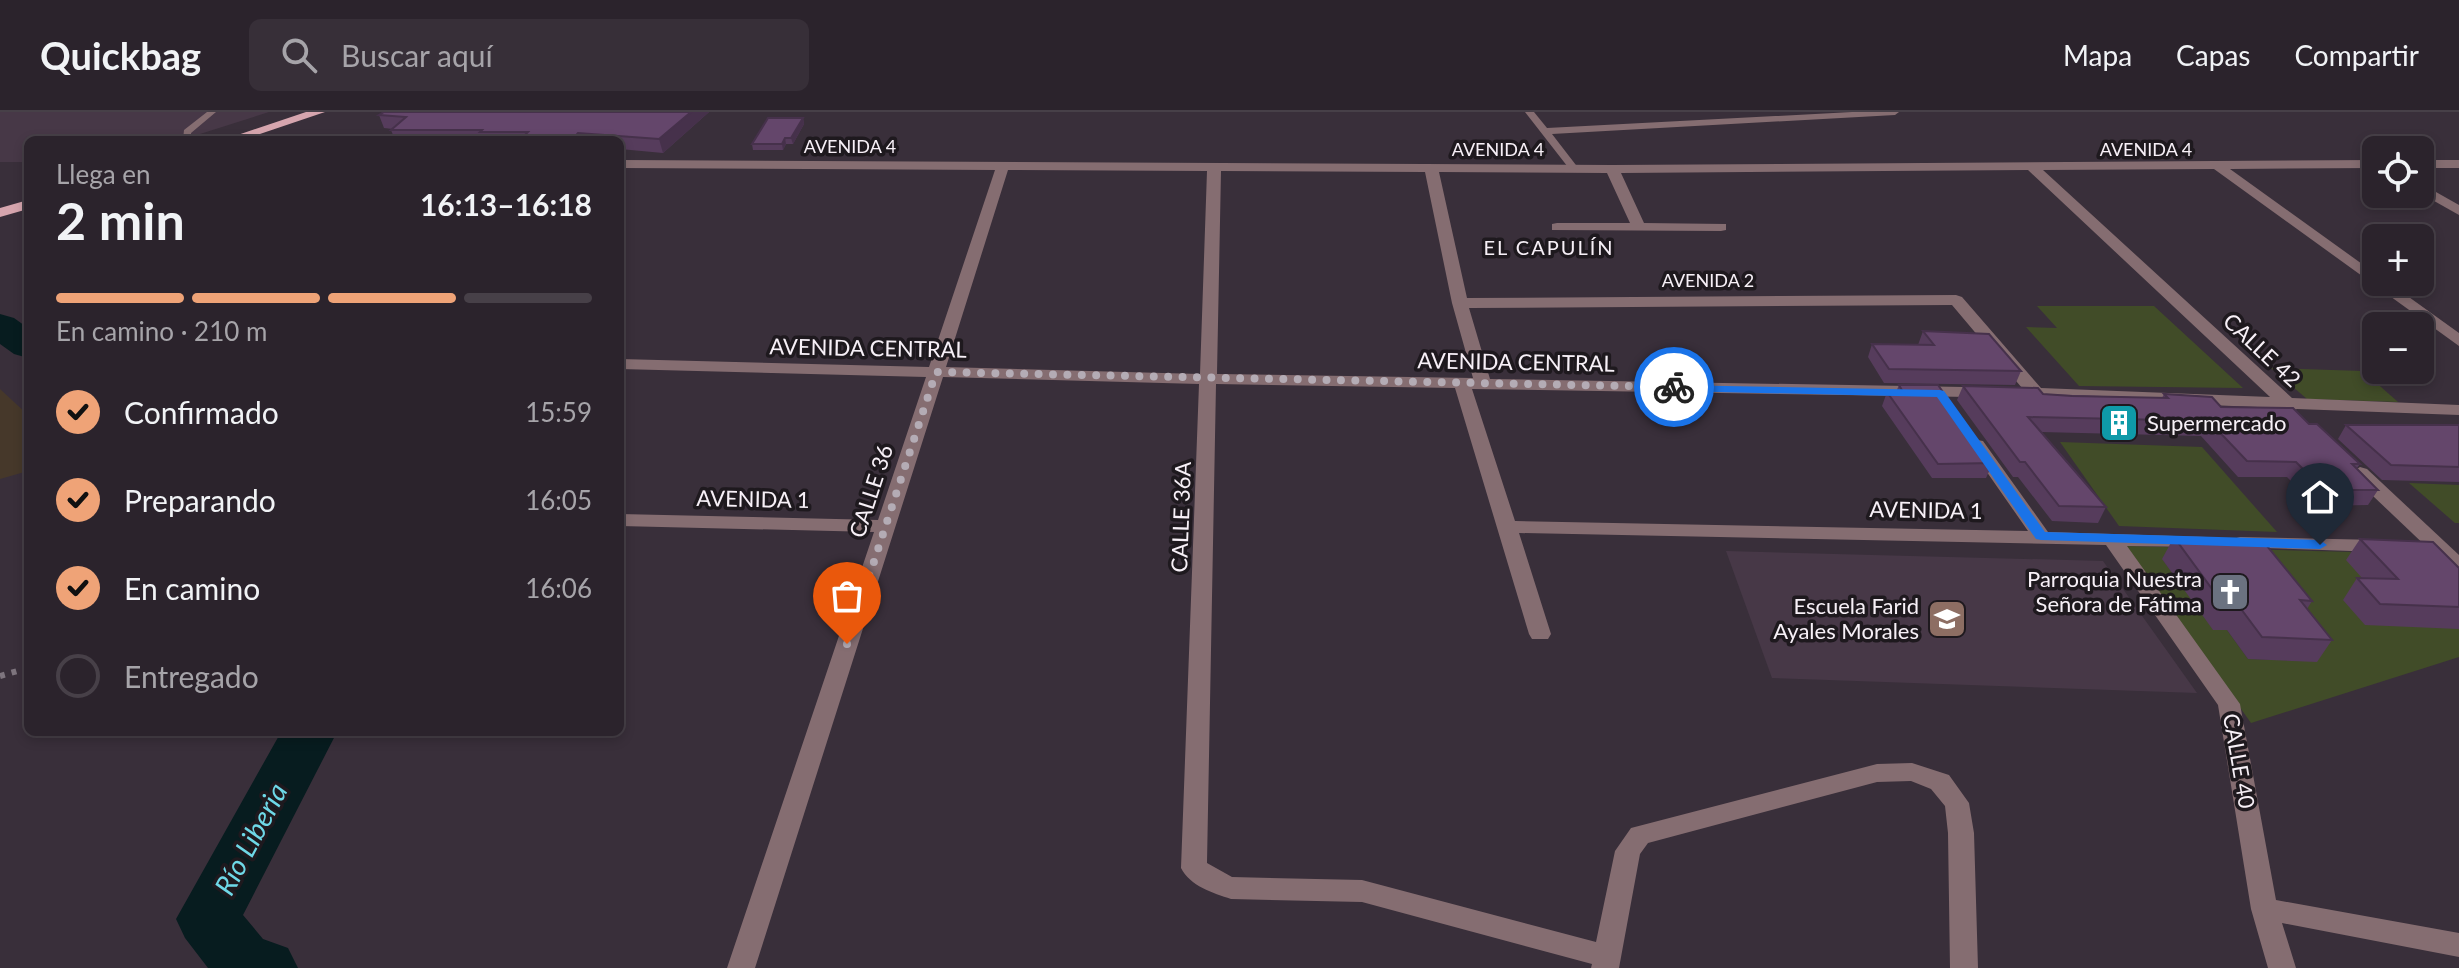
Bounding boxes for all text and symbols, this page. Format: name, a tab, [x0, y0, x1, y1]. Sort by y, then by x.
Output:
search box	[249, 19, 809, 91]
text: Quickbag	[40, 32, 201, 78]
icon: search	[277, 33, 321, 77]
text: Buscar aquí	[341, 37, 493, 73]
text: Mapa	[2063, 38, 2132, 72]
text: Capas	[2176, 38, 2250, 72]
text: Compartir	[2294, 38, 2419, 72]
street label: AVENIDA 4	[804, 135, 896, 157]
map controls	[2362, 136, 2434, 384]
button: locate	[2362, 136, 2434, 208]
street label: AVENIDA 4	[1452, 138, 1544, 160]
street label: AVENIDA 4	[2100, 138, 2192, 160]
text: Llega en	[56, 158, 151, 190]
text: 16:13–16:18	[420, 186, 592, 222]
text: 2 min	[56, 189, 185, 251]
button: +	[2362, 224, 2434, 296]
district label: EL CAPULÍN	[1483, 235, 1615, 259]
street label: AVENIDA 2	[1662, 269, 1754, 291]
street label: CALLE 42	[2218, 307, 2307, 392]
button: −	[2362, 312, 2434, 384]
text: En camino · 210 m	[56, 315, 267, 347]
street label: AVENIDA CENTRAL	[769, 332, 967, 363]
street label: AVENIDA CENTRAL	[1417, 346, 1615, 377]
courier	[1634, 347, 1714, 427]
icon: bike	[1652, 365, 1696, 409]
icon: check	[56, 390, 100, 434]
text: Confirmado	[124, 394, 279, 430]
text: 15:59	[525, 396, 592, 428]
building icon: Supermercado	[2098, 402, 2140, 444]
place label: Supermercado	[2147, 409, 2286, 436]
street label: CALLE 36	[843, 441, 898, 541]
street label: CALLE 36A	[1165, 461, 1196, 573]
pin	[2286, 463, 2354, 545]
icon: home	[2298, 475, 2342, 519]
icon: check	[56, 478, 100, 522]
text: Preparando	[124, 482, 276, 518]
text: 16:05	[525, 484, 592, 516]
street label: AVENIDA 1	[696, 484, 810, 513]
street label: AVENIDA 1	[1869, 495, 1983, 524]
pin	[813, 562, 881, 644]
place label: Parroquia Nuestra Señora de Fátima	[2027, 565, 2202, 617]
icon: check	[56, 566, 100, 610]
text: En camino	[124, 570, 260, 606]
church icon: Parroquia Nuestra Señora de Fátima	[2209, 571, 2251, 613]
text: 16:06	[525, 572, 592, 604]
icon: bag	[825, 574, 869, 618]
place label: Escuela Farid Ayales Morales	[1773, 592, 1919, 644]
school or university icon: Escuela Farid Ayales Morales	[1926, 598, 1968, 640]
text: Entregado	[124, 658, 259, 694]
street label: CALLE 40	[2218, 711, 2261, 811]
water label: Río Liberia	[207, 777, 294, 900]

